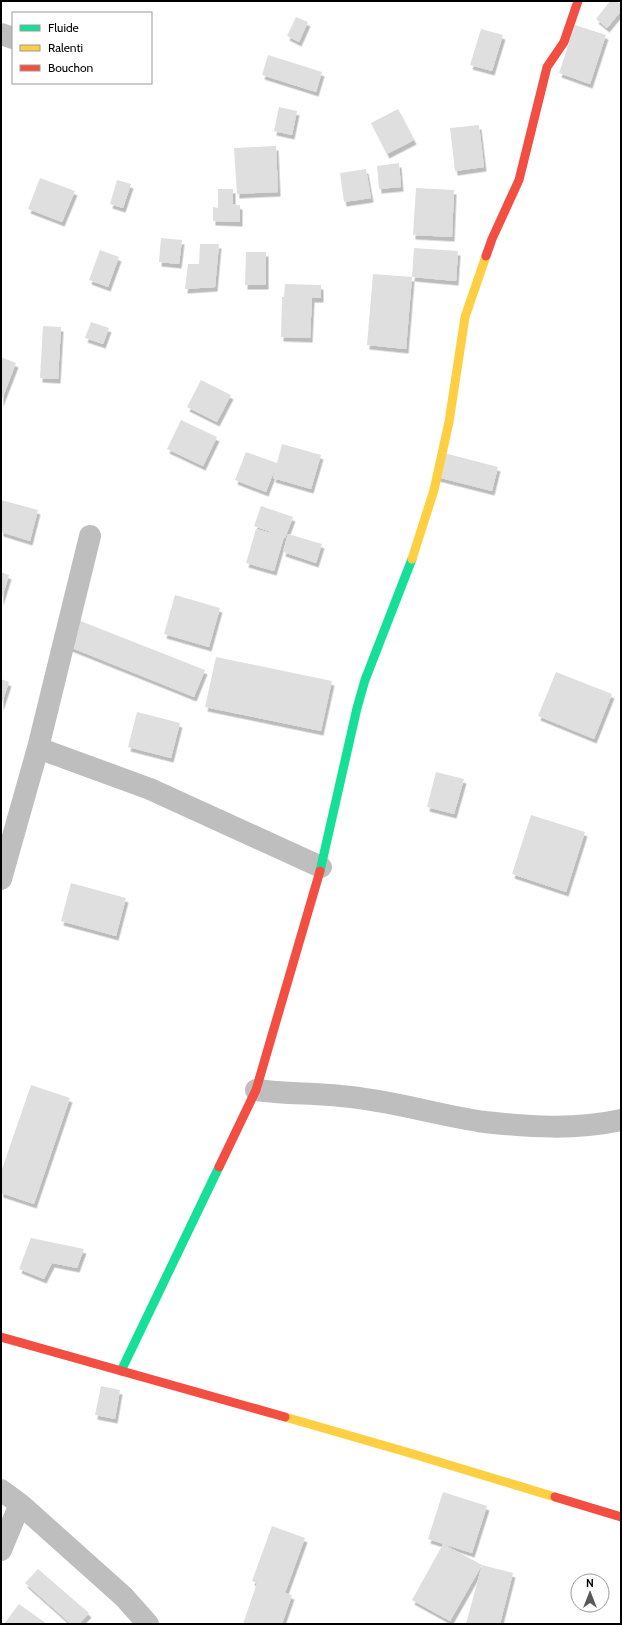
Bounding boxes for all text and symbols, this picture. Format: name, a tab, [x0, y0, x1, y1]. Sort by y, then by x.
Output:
legend	[12, 12, 152, 84]
text: Fluide	[48, 20, 79, 35]
text: Ralenti	[48, 40, 83, 55]
text: Bouchon	[48, 60, 94, 75]
north arrow	[570, 1573, 610, 1613]
text: N	[586, 1576, 594, 1590]

